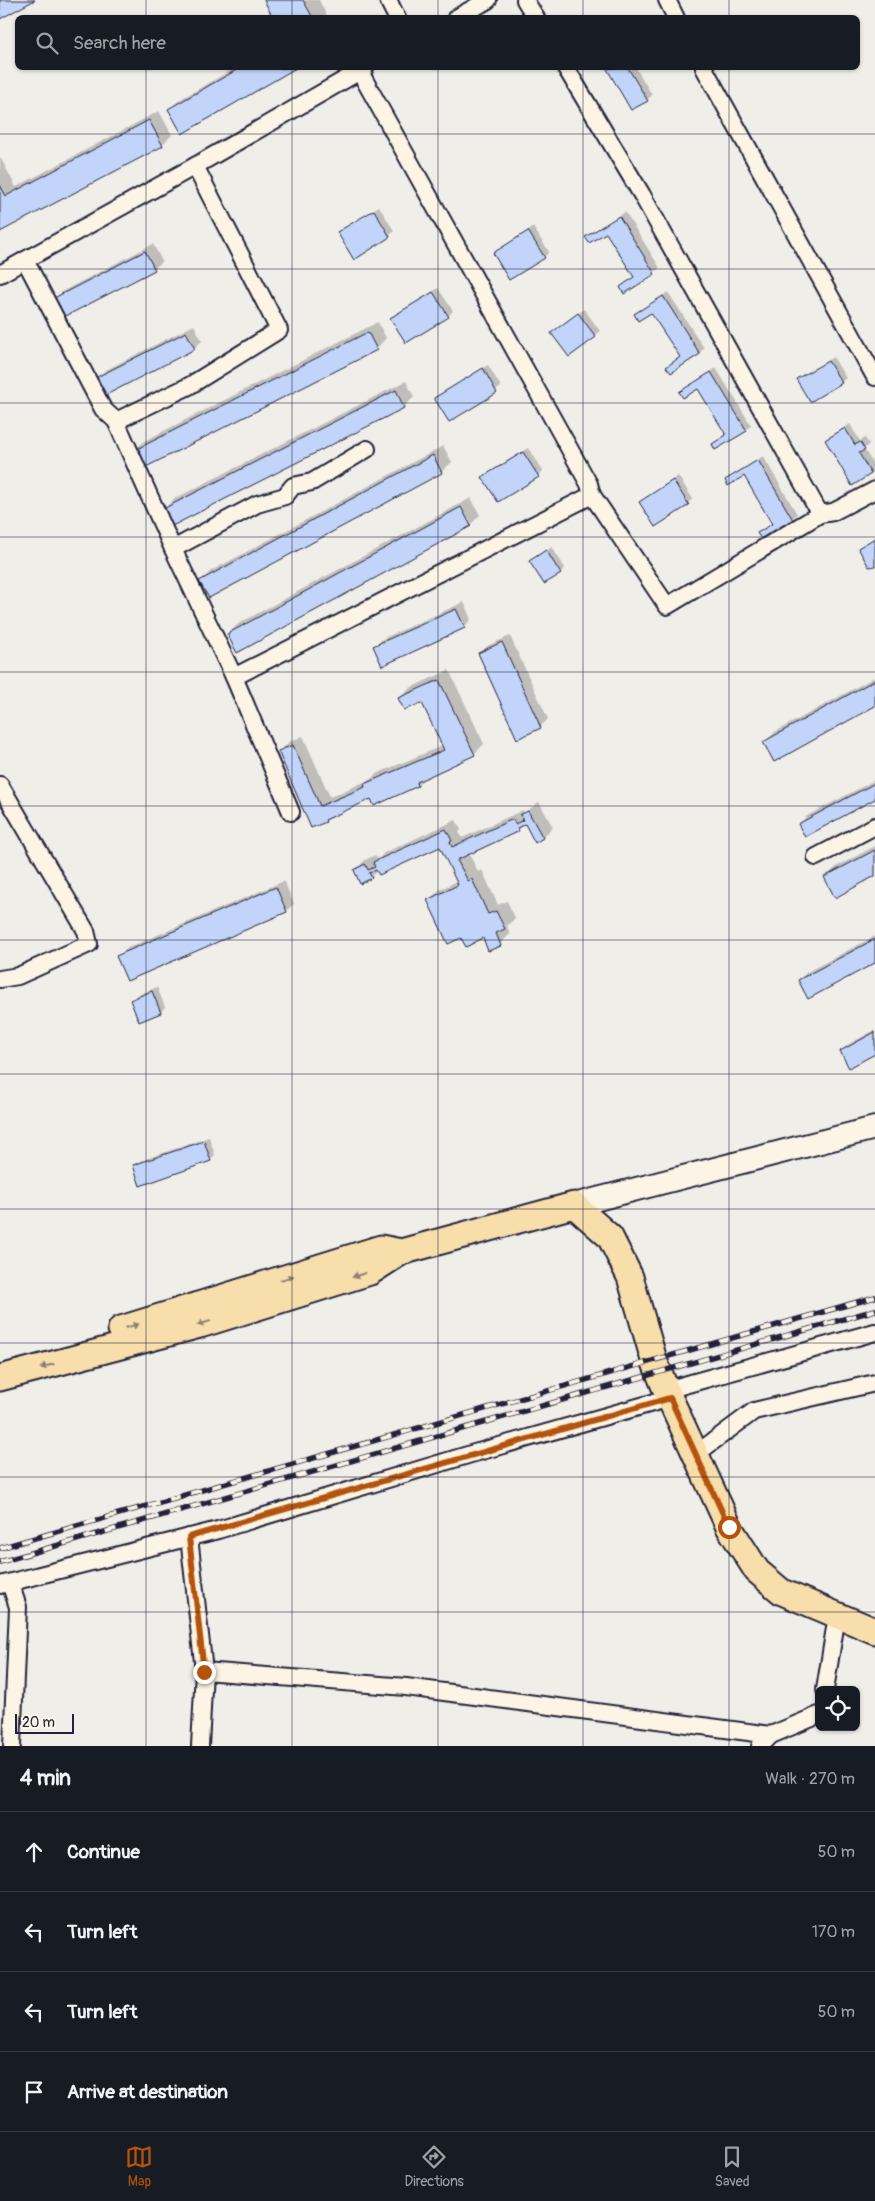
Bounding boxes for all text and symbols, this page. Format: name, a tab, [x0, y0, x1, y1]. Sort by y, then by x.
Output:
search box	[15, 15, 860, 70]
icon: search	[33, 29, 61, 57]
text: Search here	[73, 31, 166, 55]
one-way arrow	[352, 1272, 367, 1280]
one-way arrow	[280, 1273, 295, 1281]
one-way arrow	[196, 1320, 211, 1328]
one-way arrow	[124, 1321, 139, 1329]
one-way arrow	[40, 1362, 55, 1370]
route start	[718, 1516, 741, 1539]
route end	[193, 1661, 216, 1684]
map controls	[815, 1686, 860, 1731]
button: locate	[815, 1686, 860, 1731]
scale bar	[15, 1711, 74, 1734]
text: 20 m	[22, 1714, 55, 1731]
text: 4 min	[20, 1765, 71, 1792]
text: Walk · 270 m	[765, 1769, 855, 1789]
icon: ahead	[20, 1838, 48, 1866]
text: Continue	[67, 1840, 140, 1864]
text: 50 m	[818, 1842, 855, 1862]
icon: left	[20, 1918, 48, 1946]
text: Turn left	[67, 1920, 137, 1944]
text: 170 m	[812, 1922, 855, 1942]
icon: left	[20, 1998, 48, 2026]
text: Turn left	[67, 2000, 137, 2024]
text: 50 m	[818, 2002, 855, 2022]
icon: arrive	[20, 2078, 48, 2106]
text: Arrive at destination	[67, 2080, 228, 2104]
tab: Map	[125, 2143, 153, 2190]
tab: Directions	[404, 2143, 464, 2190]
tab: Saved	[715, 2143, 750, 2190]

